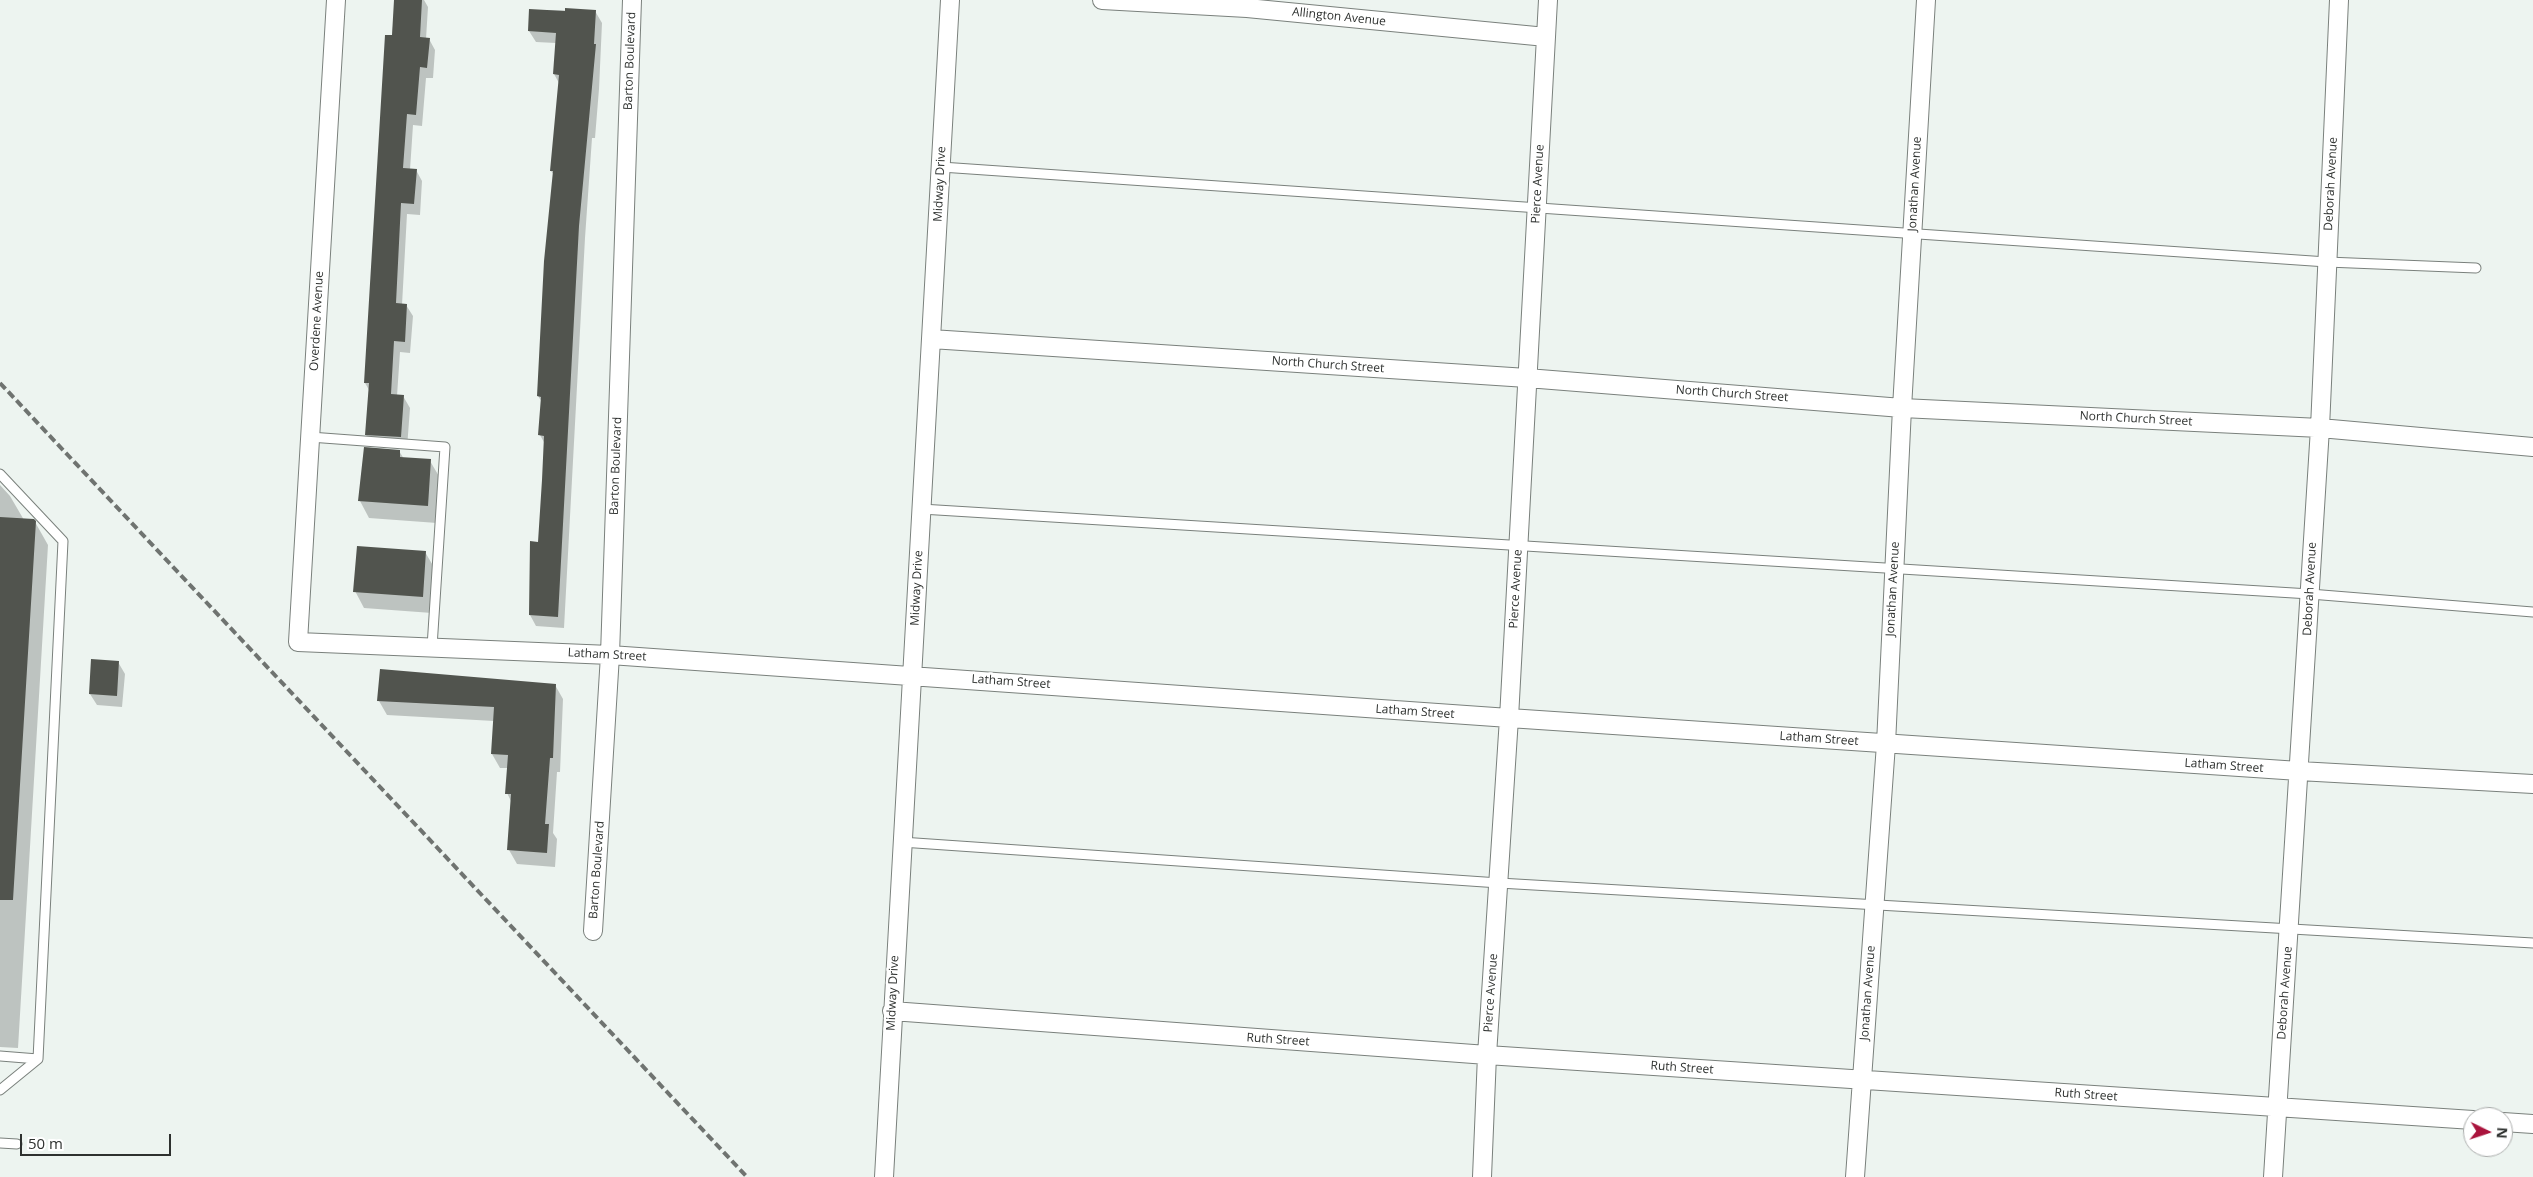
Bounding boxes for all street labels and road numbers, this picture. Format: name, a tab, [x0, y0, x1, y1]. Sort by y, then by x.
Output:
street label: Allington Avenue	[1291, 5, 1387, 29]
street label: Barton Boulevard	[621, 12, 639, 110]
street label: Jonathan Avenue	[1905, 136, 1925, 232]
street label: Deborah Avenue	[2321, 137, 2341, 231]
street label: Pierce Avenue	[1529, 144, 1547, 224]
street label: Midway Drive	[931, 146, 949, 222]
street label: Overdene Avenue	[307, 271, 327, 371]
street label: North Church Street	[1271, 354, 1385, 376]
street label: North Church Street	[1675, 383, 1789, 405]
street label: North Church Street	[2079, 409, 2193, 429]
street label: Barton Boulevard	[607, 417, 625, 515]
street label: Jonathan Avenue	[1883, 541, 1903, 637]
street label: Deborah Avenue	[2300, 542, 2320, 636]
street label: Pierce Avenue	[1507, 549, 1525, 629]
street label: Midway Drive	[908, 550, 926, 626]
street label: Latham Street	[567, 646, 647, 664]
street label: Latham Street	[971, 672, 1051, 692]
street label: Latham Street	[1375, 702, 1455, 722]
street label: Latham Street	[1779, 729, 1859, 749]
street label: Latham Street	[2184, 756, 2264, 776]
street label: Barton Boulevard	[586, 820, 608, 920]
street label: Jonathan Avenue	[1858, 945, 1878, 1041]
street label: Deborah Avenue	[2275, 946, 2295, 1040]
street label: Pierce Avenue	[1481, 953, 1501, 1033]
street label: Midway Drive	[884, 955, 902, 1031]
street label: Ruth Street	[1246, 1031, 1310, 1049]
street label: Ruth Street	[1650, 1059, 1714, 1077]
street label: Ruth Street	[2054, 1086, 2118, 1104]

